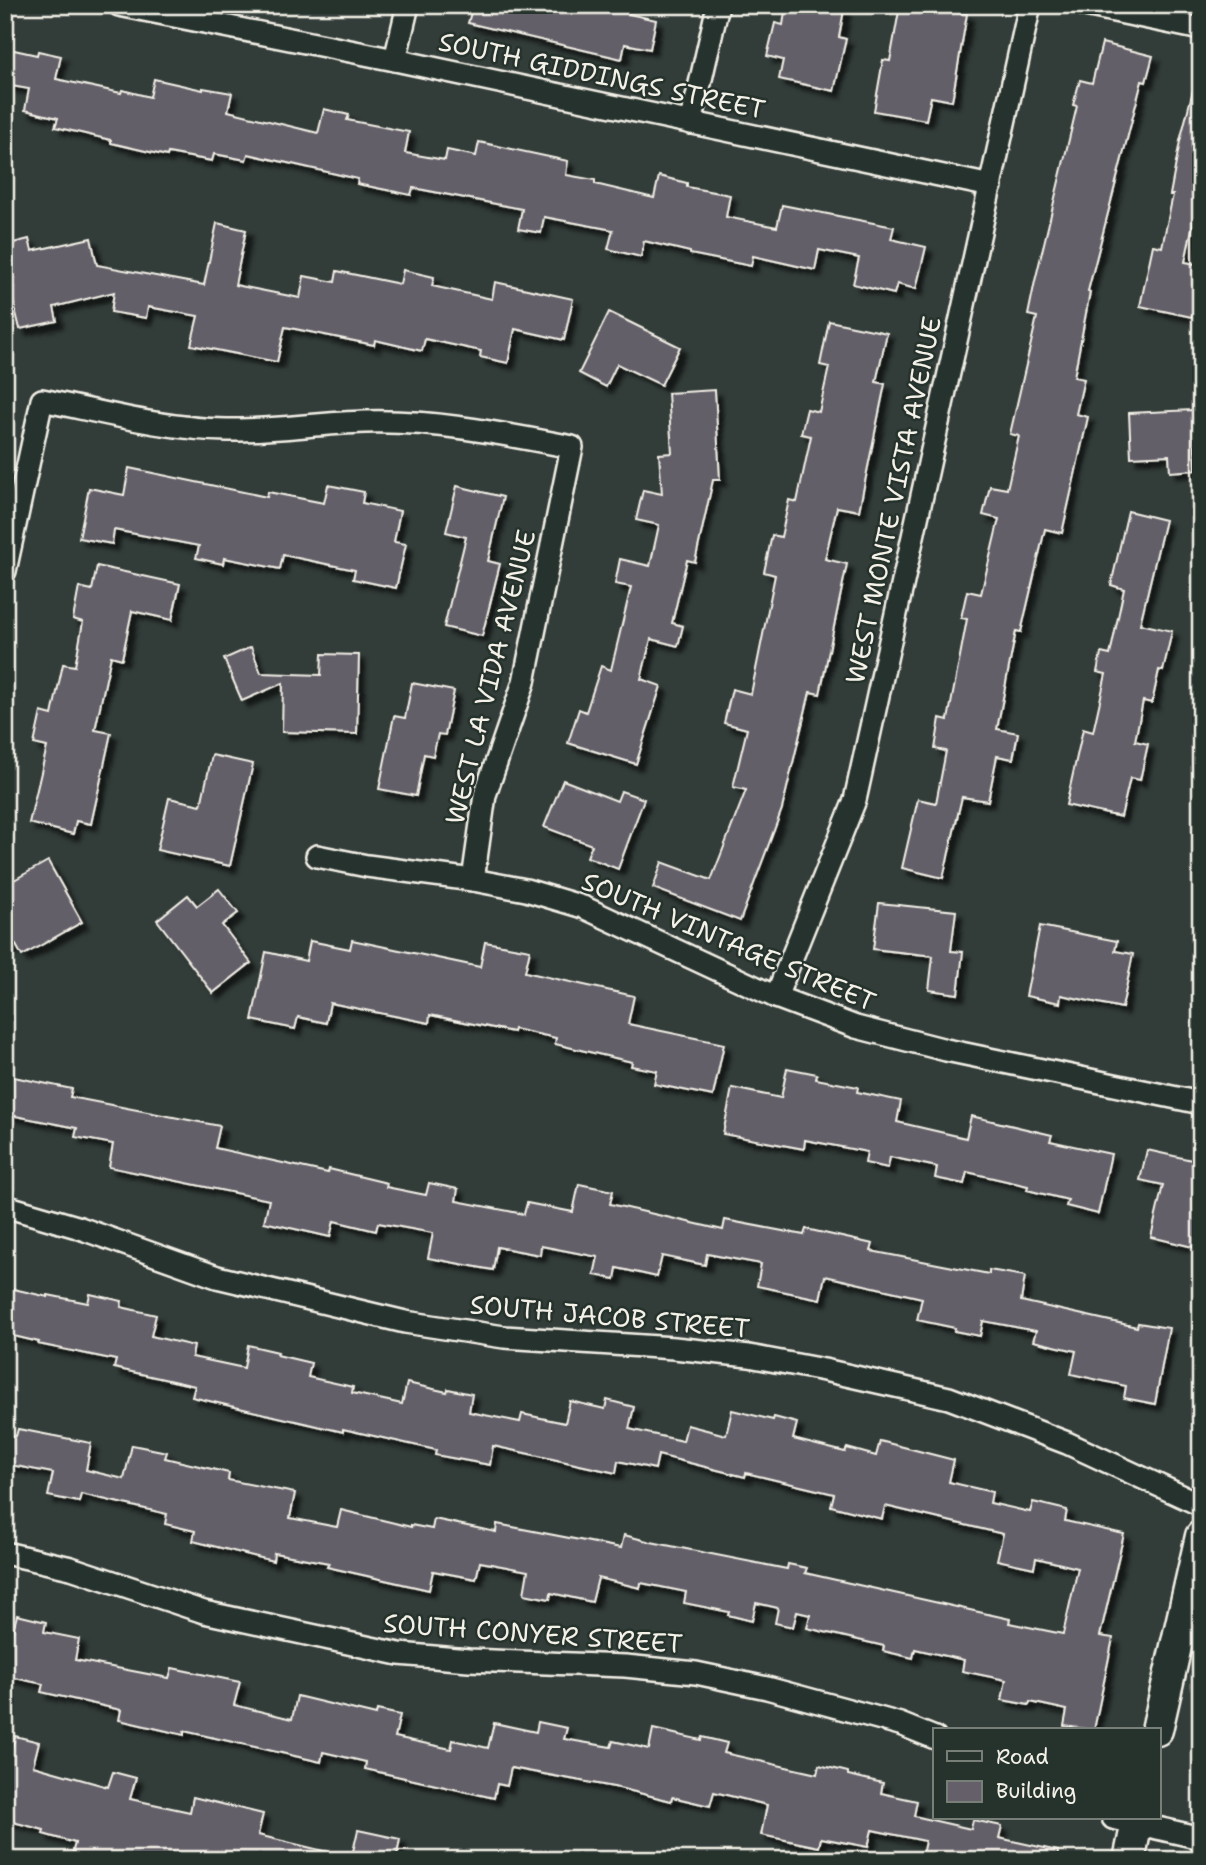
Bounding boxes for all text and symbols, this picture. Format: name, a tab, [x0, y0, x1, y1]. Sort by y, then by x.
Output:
street label: SOUTH GIDDINGS STREET	[435, 23, 769, 127]
street label: WEST MONTE VISTA AVENUE	[837, 313, 949, 687]
street label: WEST LA VIDA AVENUE	[436, 526, 544, 828]
street label: SOUTH VINTAGE STREET	[577, 863, 881, 1019]
street label: SOUTH JACOB STREET	[469, 1286, 751, 1346]
street label: SOUTH CONYER STREET	[382, 1605, 684, 1661]
legend	[933, 1728, 1160, 1820]
text: Road	[996, 1743, 1049, 1771]
text: Building	[996, 1777, 1076, 1805]

